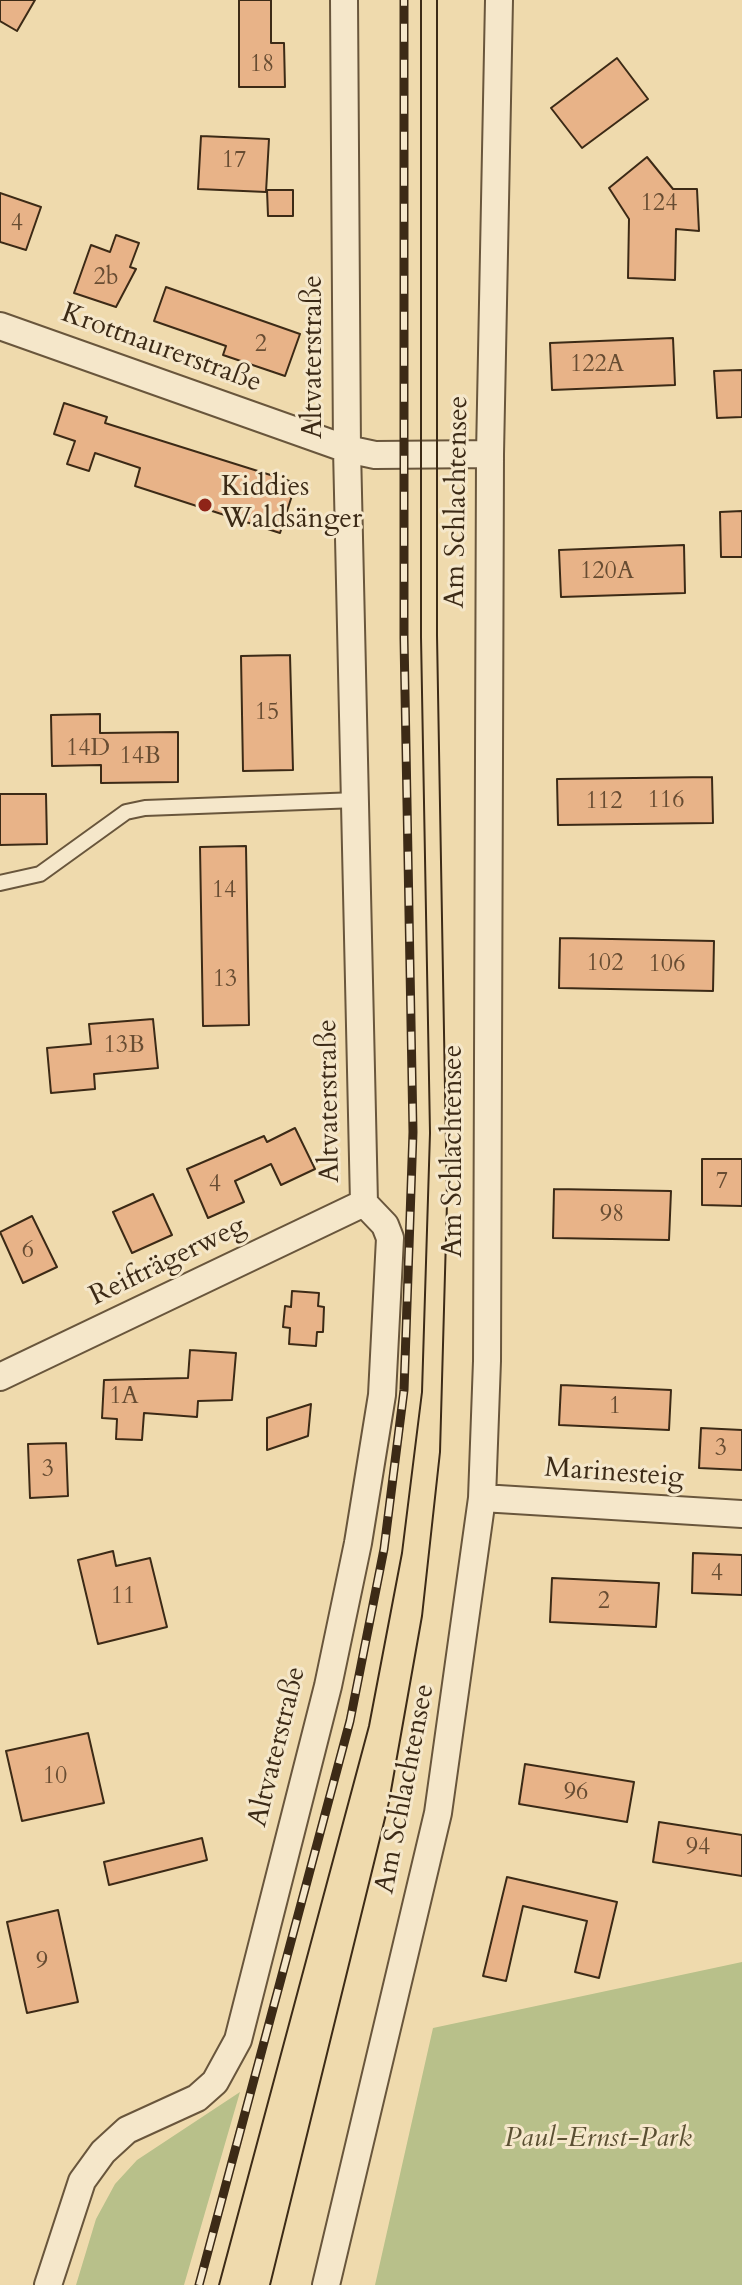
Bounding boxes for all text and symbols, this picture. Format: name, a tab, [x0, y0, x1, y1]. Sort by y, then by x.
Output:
house number: 18	[250, 51, 274, 79]
house number: 17	[222, 147, 246, 175]
house number: 124	[641, 190, 677, 218]
house number: 4	[11, 210, 23, 238]
house number: 2b	[93, 264, 119, 292]
street label: Altvaterstraße	[298, 275, 332, 439]
street label: Krottnaurerstraße	[56, 297, 266, 401]
house number: 2	[255, 331, 267, 359]
house number: 122A	[570, 351, 624, 379]
street label: Am Schlachtensee	[439, 395, 477, 609]
place label: Kiddies Waldsänger	[221, 472, 362, 538]
marker: Kiddies Waldsänger	[196, 496, 214, 514]
house number: 120A	[580, 558, 634, 586]
house number: 15	[255, 699, 279, 727]
house number: 14D	[66, 735, 110, 763]
house number: 14B	[120, 743, 160, 771]
house number: 116	[648, 787, 684, 815]
house number: 112	[586, 788, 622, 816]
house number: 14	[212, 877, 236, 905]
house number: 102	[587, 950, 623, 978]
house number: 106	[649, 951, 685, 979]
house number: 13	[213, 966, 237, 994]
street label: Altvaterstraße	[312, 1019, 348, 1183]
house number: 13B	[104, 1032, 144, 1060]
street label: Am Schlachtensee	[438, 1045, 472, 1257]
house number: 7	[716, 1168, 728, 1196]
house number: 4	[209, 1171, 221, 1199]
house number: 98	[600, 1201, 624, 1229]
street label: Reifträgerweg	[85, 1210, 251, 1314]
house number: 6	[22, 1237, 34, 1265]
house number: 1A	[109, 1383, 139, 1411]
house number: 1	[609, 1393, 621, 1421]
house number: 3	[715, 1435, 727, 1463]
street label: Marinesteig	[543, 1452, 685, 1496]
house number: 3	[42, 1456, 54, 1484]
house number: 4	[711, 1560, 723, 1588]
house number: 11	[111, 1583, 135, 1611]
house number: 2	[598, 1588, 610, 1616]
street label: Altvaterstraße	[242, 1663, 314, 1831]
street label: Am Schlachtensee	[369, 1681, 443, 1897]
house number: 10	[43, 1763, 67, 1791]
house number: 96	[564, 1779, 588, 1807]
house number: 94	[686, 1834, 710, 1862]
house number: 9	[36, 1948, 48, 1976]
park label: Paul-Ernst-Park	[504, 2123, 692, 2157]

